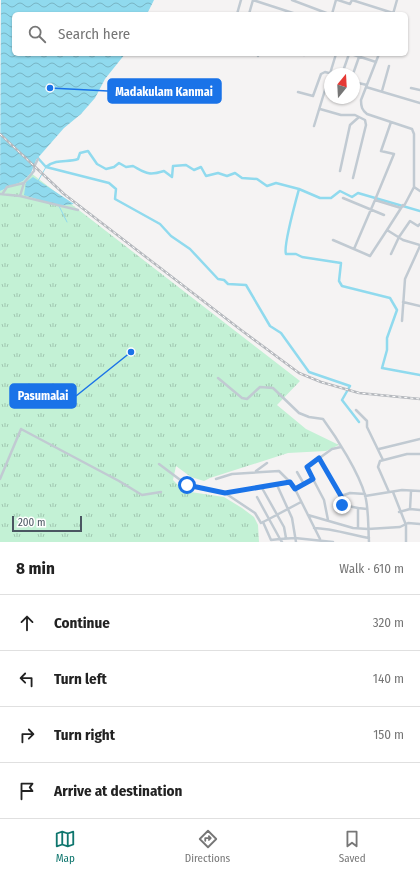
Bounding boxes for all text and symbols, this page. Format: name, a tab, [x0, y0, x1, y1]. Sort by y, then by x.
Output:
search box	[12, 12, 408, 56]
icon: search	[26, 23, 48, 45]
text: Search here	[58, 25, 130, 43]
north arrow	[324, 68, 360, 104]
callout: Madakulam Kanmai	[108, 79, 221, 103]
text: Madakulam Kanmai	[115, 85, 213, 99]
callout: Pasumalai	[10, 384, 76, 408]
text: Pasumalai	[18, 389, 68, 403]
route start	[178, 476, 196, 494]
route end	[333, 496, 351, 514]
scale bar	[12, 514, 82, 533]
text: 200 m	[18, 516, 45, 529]
text: 8 min	[16, 558, 55, 579]
text: Walk · 610 m	[339, 561, 404, 576]
icon: ahead	[16, 612, 38, 634]
text: Continue	[54, 614, 110, 632]
text: 320 m	[373, 615, 404, 630]
icon: left	[16, 668, 38, 690]
text: Turn left	[54, 670, 107, 688]
text: 140 m	[373, 671, 404, 686]
icon: right	[16, 724, 38, 746]
text: Turn right	[54, 726, 115, 744]
text: 150 m	[373, 727, 404, 742]
icon: arrive	[16, 780, 38, 802]
text: Arrive at destination	[54, 782, 182, 800]
tab: Map	[54, 828, 76, 865]
tab: Directions	[185, 828, 230, 865]
tab: Saved	[339, 828, 366, 865]

